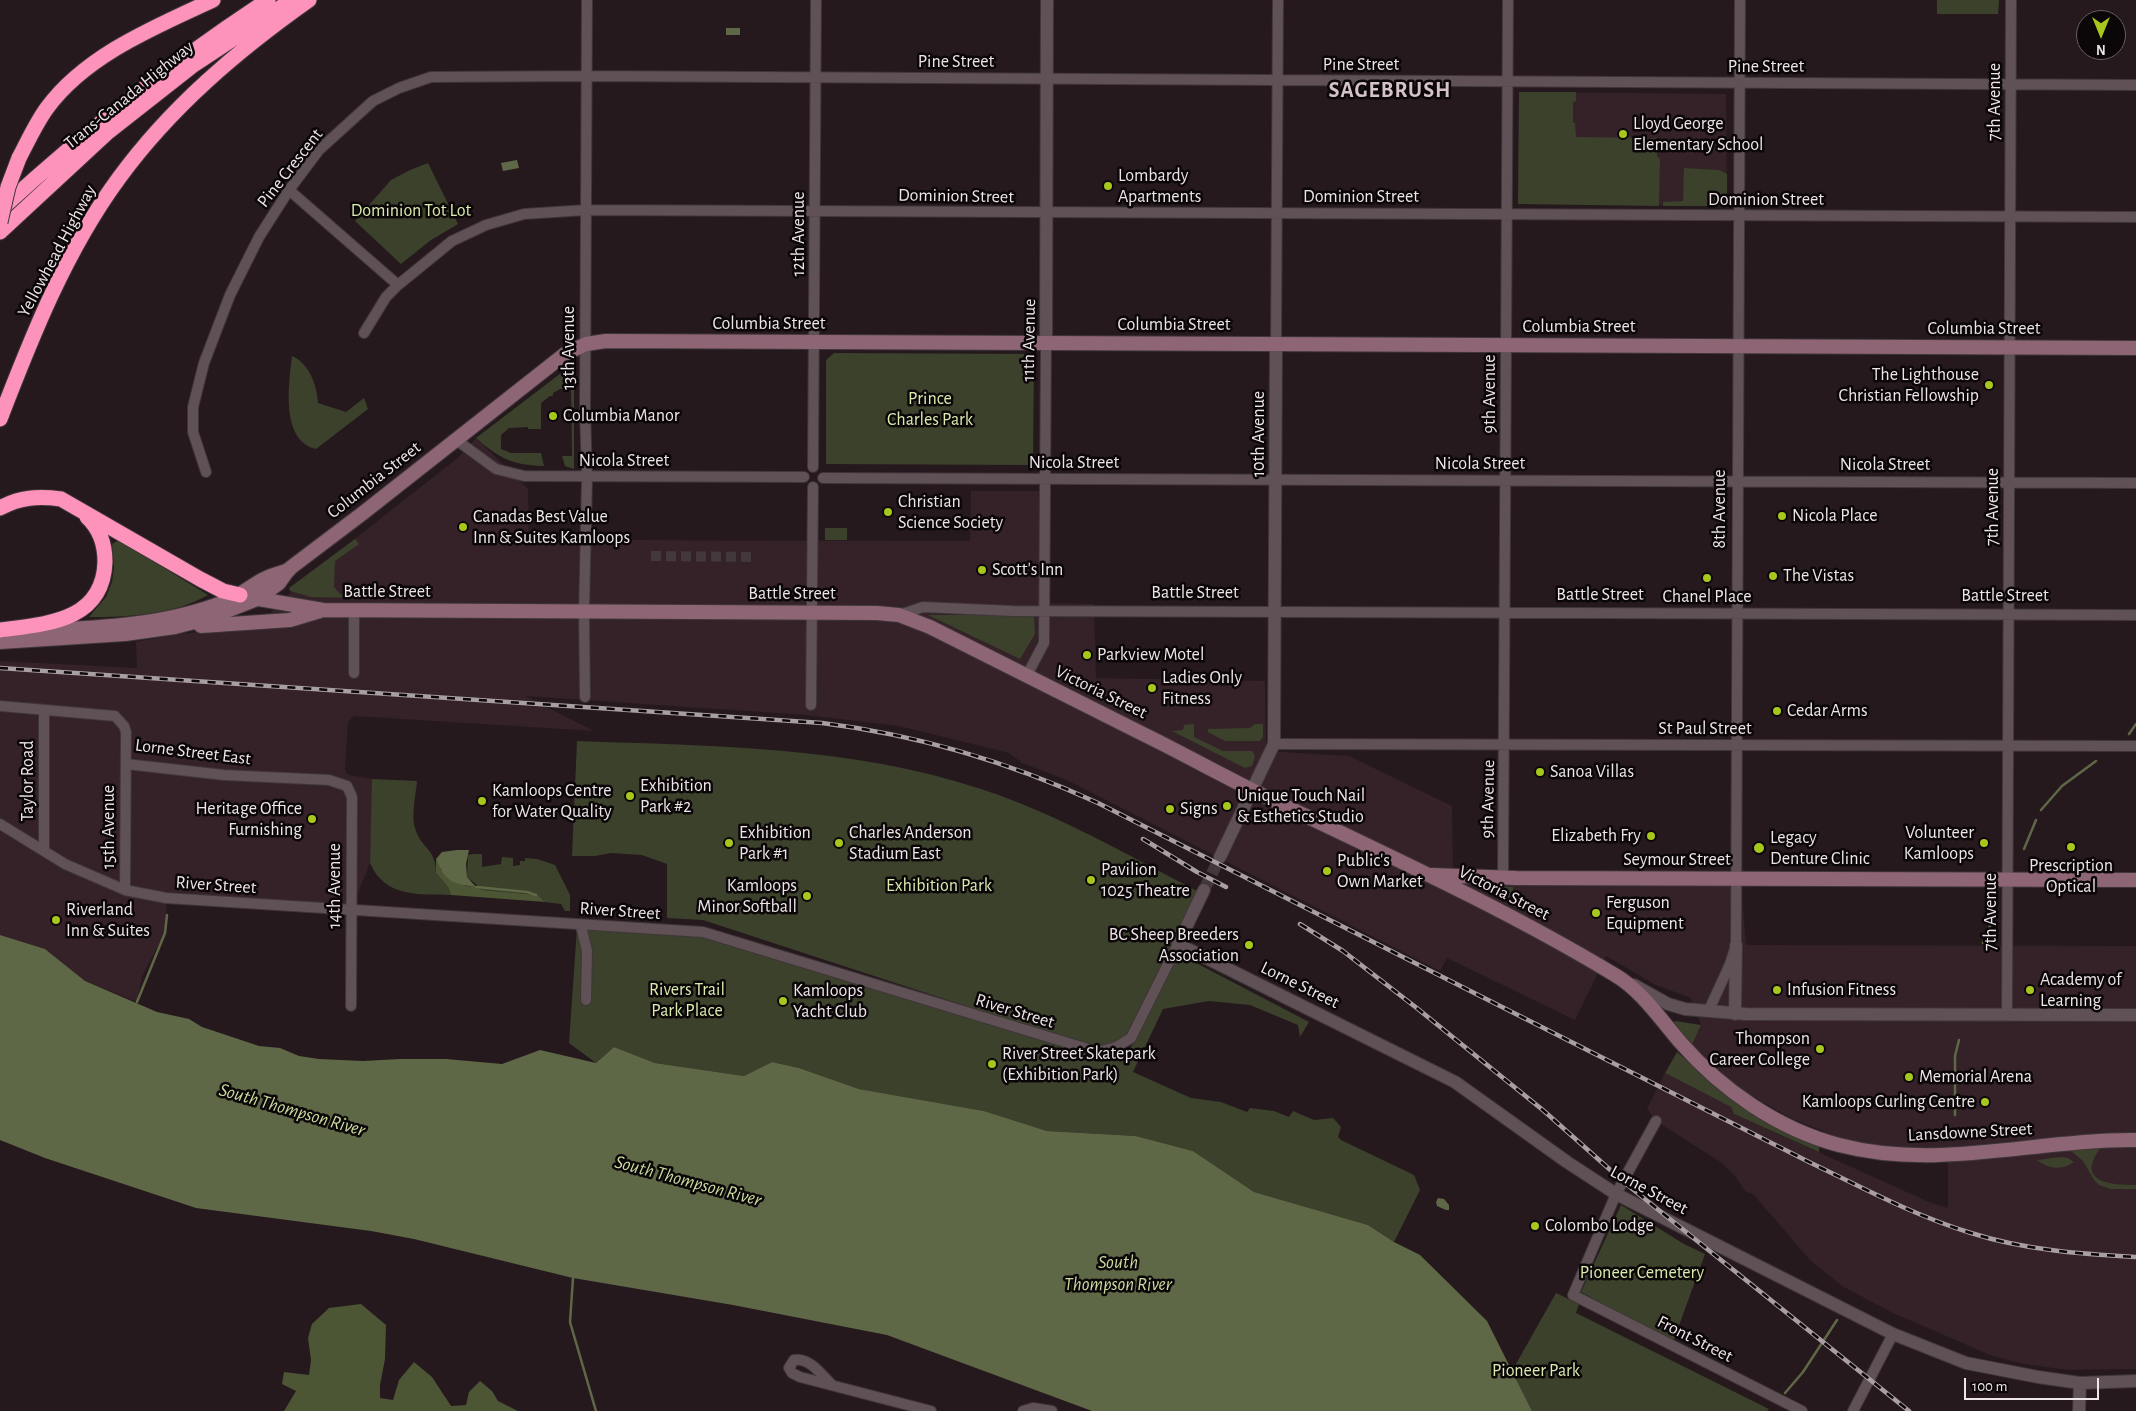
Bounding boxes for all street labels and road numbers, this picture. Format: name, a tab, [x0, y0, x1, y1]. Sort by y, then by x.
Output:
street label: Trans-Canada Highway	[60, 36, 198, 154]
street label: Pine Street	[918, 51, 994, 73]
street label: Pine Street	[1323, 54, 1399, 76]
street label: Pine Street	[1728, 56, 1804, 78]
street label: 7th Avenue	[1984, 63, 2006, 141]
street label: Pine Crescent	[252, 124, 328, 212]
street label: Yellowhead Highway	[13, 181, 101, 321]
street label: Dominion Street	[898, 184, 1014, 208]
street label: Dominion Street	[1303, 186, 1419, 208]
street label: Dominion Street	[1708, 189, 1824, 211]
street label: 12th Avenue	[788, 192, 810, 276]
street label: 11th Avenue	[1017, 298, 1041, 382]
street label: 13th Avenue	[558, 306, 580, 390]
street label: Columbia Street	[713, 313, 825, 335]
street label: Columbia Street	[1118, 314, 1230, 336]
street label: Columbia Street	[1523, 316, 1635, 338]
street label: Columbia Street	[1928, 318, 2040, 340]
street label: 9th Avenue	[1479, 354, 1501, 434]
street label: 10th Avenue	[1248, 391, 1270, 477]
street label: Columbia Street	[323, 437, 425, 523]
street label: Nicola Street	[579, 450, 669, 472]
street label: Nicola Street	[1029, 452, 1119, 474]
street label: Nicola Street	[1435, 453, 1525, 475]
street label: Nicola Street	[1840, 454, 1930, 476]
street label: 7th Avenue	[1982, 468, 2004, 546]
street label: 8th Avenue	[1709, 469, 1731, 549]
street label: Battle Street	[343, 581, 431, 603]
street label: Battle Street	[1151, 582, 1239, 604]
street label: Battle Street	[748, 583, 836, 605]
street label: Battle Street	[1556, 584, 1644, 606]
street label: Battle Street	[1961, 585, 2049, 607]
street label: Victoria Street	[1052, 661, 1150, 723]
street label: St Paul Street	[1658, 718, 1752, 740]
street label: Lorne Street East	[134, 734, 252, 770]
street label: Taylor Road	[17, 740, 39, 822]
street label: 9th Avenue	[1477, 759, 1499, 839]
street label: 15th Avenue	[98, 785, 120, 869]
street label: 14th Avenue	[324, 843, 346, 929]
street label: Seymour Street	[1623, 849, 1731, 871]
street label: Victoria Street	[1455, 861, 1553, 925]
street label: River Street	[175, 871, 257, 899]
street label: 7th Avenue	[1980, 873, 2002, 951]
street label: River Street	[579, 897, 661, 925]
street label: Lorne Street	[1257, 957, 1343, 1013]
street label: River Street	[973, 989, 1057, 1033]
street label: Lansdowne Street	[1907, 1118, 2033, 1146]
street label: Lorne Street	[1607, 1161, 1691, 1219]
street label: Front Street	[1654, 1311, 1736, 1367]

